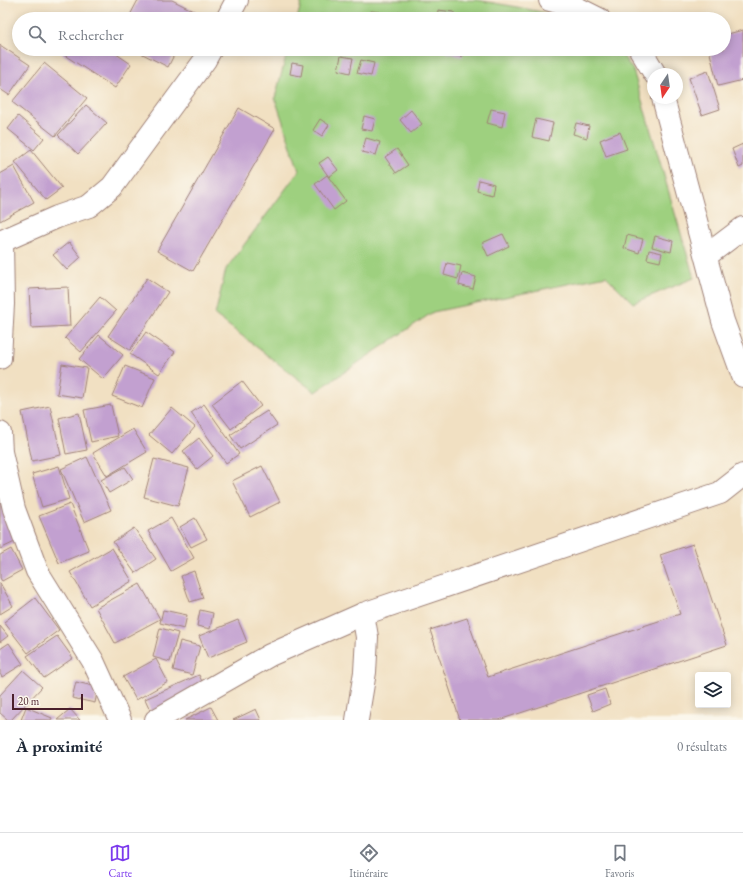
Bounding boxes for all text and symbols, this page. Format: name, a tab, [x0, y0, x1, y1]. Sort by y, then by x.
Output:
search box	[12, 12, 731, 56]
icon: search	[26, 23, 48, 45]
text: Rechercher	[58, 25, 124, 44]
north arrow	[647, 68, 683, 104]
map controls	[695, 672, 731, 708]
button: layers	[695, 672, 731, 708]
scale bar	[12, 692, 83, 711]
text: 20 m	[18, 694, 39, 708]
text: À proximité	[16, 735, 102, 757]
text: 0 résultats	[677, 738, 727, 755]
tab: Carte	[109, 842, 132, 880]
tab: Itinéraire	[349, 842, 388, 880]
tab: Favoris	[605, 842, 634, 880]

